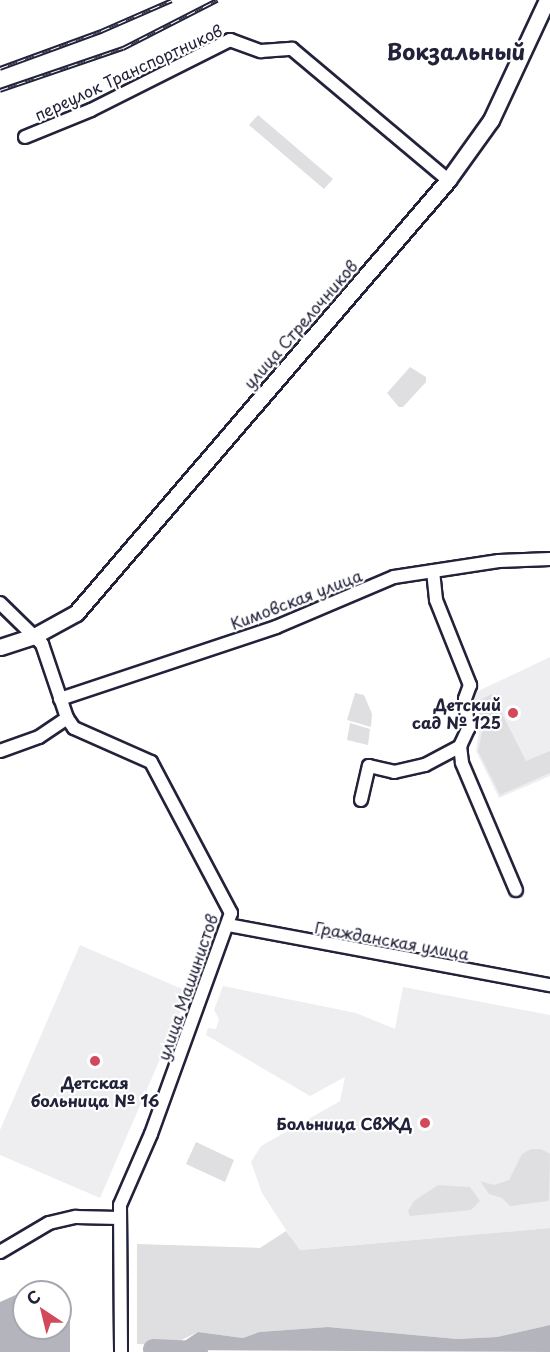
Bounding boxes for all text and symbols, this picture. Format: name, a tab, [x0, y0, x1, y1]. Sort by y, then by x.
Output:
street label: переулок Транспортников	[31, 20, 225, 124]
district label: Вокзальный	[387, 38, 525, 64]
street label: улица Стрелочников	[239, 256, 361, 392]
street label: Кимовская улица	[227, 565, 365, 633]
place label: Детский сад № 125	[412, 694, 501, 732]
marker: Детский сад № 125	[506, 706, 520, 720]
street label: улица Машинистов	[153, 911, 221, 1063]
street label: Гражданская улица	[313, 917, 471, 963]
marker: Детская больница № 16	[86, 1052, 104, 1070]
place label: Детская больница № 16	[30, 1072, 160, 1110]
place label: Больница СвЖД	[276, 1113, 412, 1133]
marker: Больница СвЖД	[416, 1114, 434, 1132]
north arrow	[12, 1280, 72, 1340]
text: С	[21, 1284, 45, 1310]

